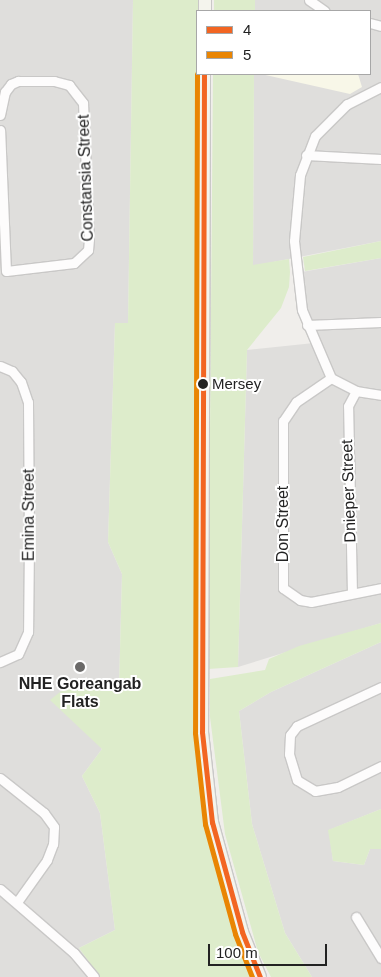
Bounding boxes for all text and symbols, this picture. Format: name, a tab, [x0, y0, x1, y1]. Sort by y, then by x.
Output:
legend	[196, 10, 371, 75]
text: 4	[243, 21, 251, 38]
text: 5	[243, 46, 251, 63]
street label: Constansia Street	[74, 114, 98, 242]
place label: Mersey	[212, 375, 261, 393]
marker: Mersey	[198, 379, 208, 389]
street label: Dnieper Street	[338, 439, 360, 543]
street label: Emina Street	[19, 469, 39, 561]
street label: Don Street	[273, 486, 293, 562]
marker: NHE Goreangab Flats	[74, 661, 86, 673]
place label: NHE Goreangab Flats	[19, 674, 141, 712]
scale bar	[211, 934, 330, 966]
text: 100 m	[216, 944, 258, 961]

